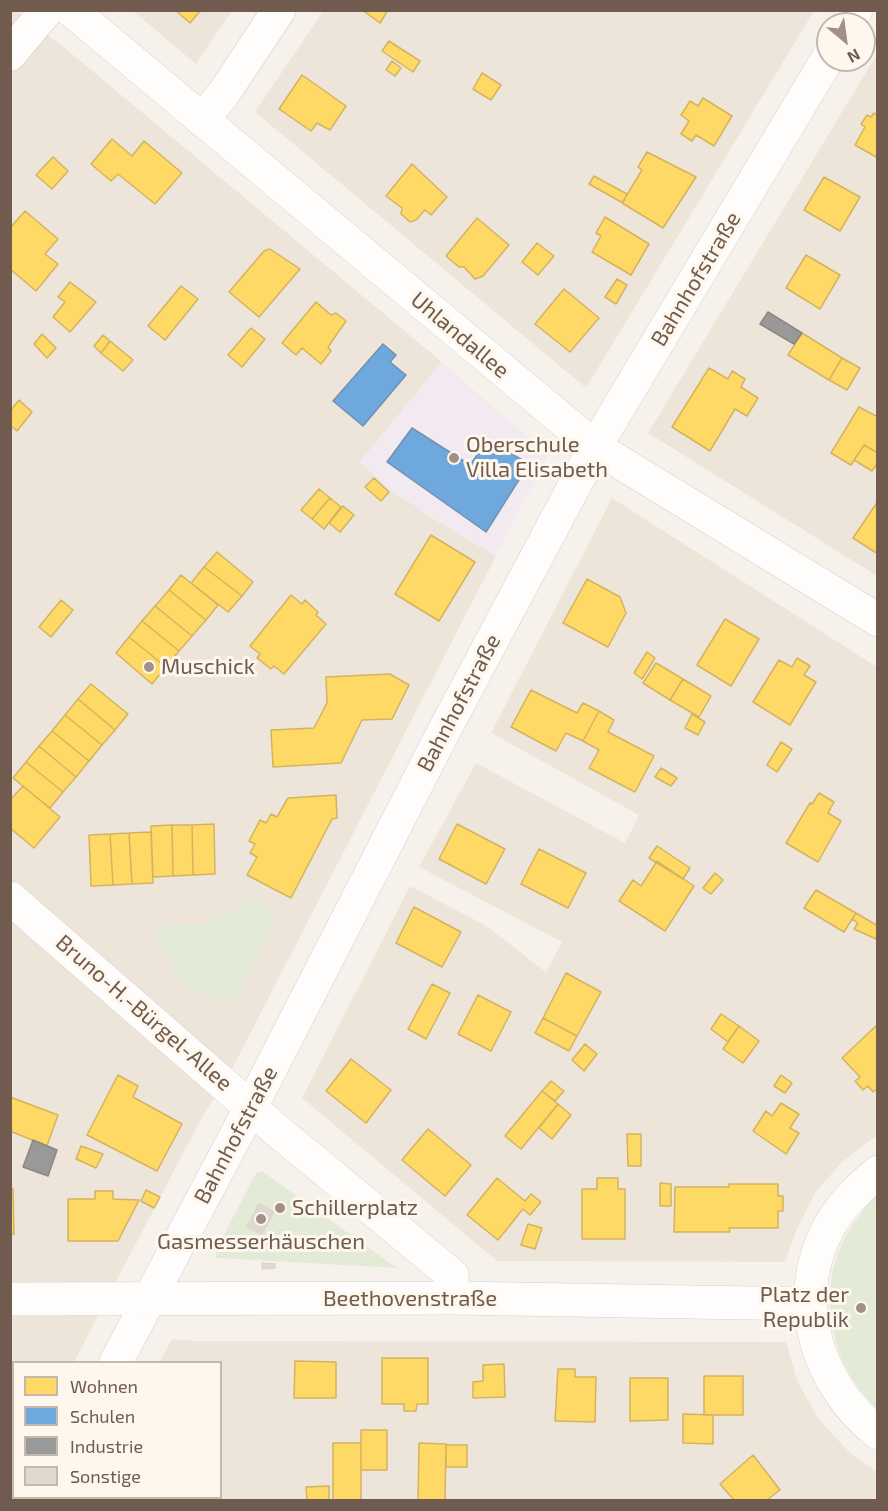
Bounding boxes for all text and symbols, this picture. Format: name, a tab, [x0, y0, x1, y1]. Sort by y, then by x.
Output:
north arrow	[816, 12, 876, 72]
text: N	[844, 45, 864, 68]
street label: Bahnhofstraße	[646, 207, 746, 351]
street label: Uhlandallee	[405, 286, 515, 384]
place label: Oberschule Villa Elisabeth	[466, 432, 608, 484]
marker: Oberschule Villa Elisabeth	[447, 451, 461, 465]
street label: Bahnhofstraße	[412, 630, 506, 776]
place label: Muschick	[161, 654, 255, 680]
marker: Muschick	[142, 660, 156, 674]
street label: Bruno-H.-Bürgel-Allee	[50, 929, 238, 1097]
street label: Bahnhofstraße	[189, 1062, 283, 1208]
place label: Schillerplatz	[292, 1195, 418, 1221]
marker: Schillerplatz	[273, 1201, 287, 1215]
marker: Gasmesserhäuschen	[254, 1212, 268, 1226]
place label: Gasmesserhäuschen	[157, 1229, 365, 1255]
place label: Platz der Republik	[760, 1282, 849, 1334]
street label: Beethovenstraße	[323, 1286, 497, 1312]
marker: Platz der Republik	[854, 1301, 868, 1315]
legend	[12, 1361, 222, 1499]
text: Wohnen	[70, 1375, 138, 1397]
text: Schulen	[70, 1405, 135, 1427]
text: Industrie	[70, 1435, 143, 1457]
text: Sonstige	[70, 1465, 141, 1487]

